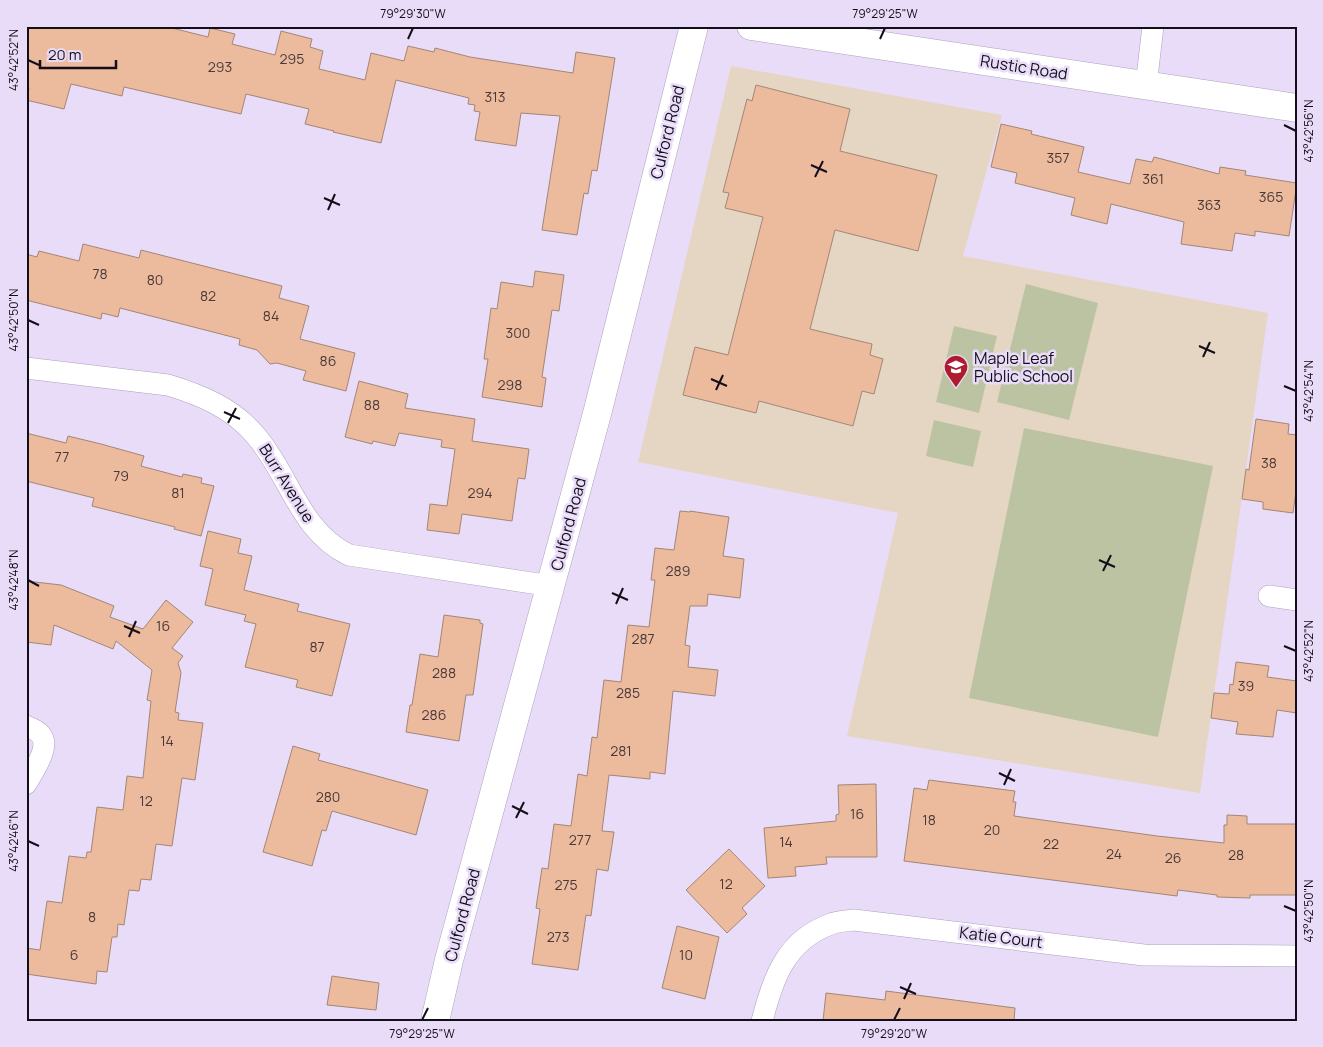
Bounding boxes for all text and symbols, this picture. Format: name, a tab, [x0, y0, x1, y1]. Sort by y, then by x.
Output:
text: 79°29'30"W	[380, 5, 447, 22]
text: 79°29'25"W	[852, 5, 918, 22]
text: 43°42'52"N	[5, 29, 22, 91]
scale bar	[40, 38, 116, 70]
text: 20 m	[48, 44, 81, 65]
house number: 295	[280, 49, 304, 68]
street label: Rustic Road	[979, 49, 1069, 85]
house number: 293	[208, 57, 232, 76]
street label: Culford Road	[645, 83, 689, 181]
house number: 313	[485, 87, 505, 106]
text: 43°42'56"N	[1300, 100, 1317, 162]
house number: 357	[1047, 148, 1069, 167]
house number: 361	[1142, 169, 1164, 188]
house number: 365	[1259, 187, 1283, 206]
house number: 363	[1197, 195, 1221, 214]
house number: 78	[92, 264, 108, 283]
house number: 80	[147, 270, 163, 289]
house number: 82	[200, 286, 216, 305]
text: 43°42'50"N	[5, 289, 22, 351]
house number: 84	[263, 306, 279, 325]
house number: 300	[506, 323, 530, 342]
place label: Maple Leaf Public School	[974, 347, 1073, 387]
house number: 86	[320, 351, 336, 370]
school or university icon: Maple Leaf Public School	[943, 354, 969, 388]
text: 43°42'54"N	[1300, 360, 1317, 422]
house number: 298	[498, 375, 522, 394]
house number: 88	[364, 395, 380, 414]
street label: Burr Avenue	[254, 440, 320, 526]
house number: 77	[55, 447, 69, 466]
house number: 38	[1261, 453, 1277, 472]
house number: 79	[113, 466, 129, 485]
street label: Culford Road	[545, 475, 591, 573]
house number: 81	[171, 483, 185, 502]
house number: 294	[468, 483, 492, 502]
text: 43°42'48"N	[5, 549, 22, 611]
house number: 289	[666, 561, 690, 580]
house number: 16	[156, 616, 170, 635]
text: 43°42'52"N	[1300, 620, 1317, 682]
house number: 287	[631, 629, 655, 648]
house number: 87	[309, 637, 325, 656]
house number: 288	[432, 663, 456, 682]
house number: 39	[1238, 676, 1254, 695]
house number: 285	[616, 683, 640, 702]
house number: 286	[422, 705, 446, 724]
house number: 14	[160, 731, 174, 750]
house number: 281	[610, 741, 632, 760]
house number: 280	[316, 787, 340, 806]
house number: 12	[139, 791, 153, 810]
house number: 16	[850, 804, 864, 823]
text: 43°42'46"N	[5, 810, 22, 872]
house number: 18	[922, 810, 936, 829]
house number: 20	[984, 820, 1000, 839]
house number: 277	[569, 830, 591, 849]
house number: 14	[779, 832, 793, 851]
house number: 22	[1043, 834, 1059, 853]
house number: 24	[1106, 844, 1122, 863]
house number: 28	[1228, 845, 1244, 864]
house number: 26	[1165, 848, 1181, 867]
street label: Culford Road	[439, 866, 485, 964]
house number: 12	[719, 874, 733, 893]
house number: 275	[554, 875, 578, 894]
text: 43°42'50"N	[1300, 880, 1317, 942]
house number: 8	[88, 907, 96, 926]
street label: Katie Court	[958, 921, 1044, 953]
house number: 273	[547, 927, 569, 946]
house number: 6	[70, 945, 78, 964]
house number: 10	[679, 945, 693, 964]
text: 79°29'25"W	[389, 1025, 455, 1042]
text: 79°29'20"W	[861, 1025, 928, 1042]

